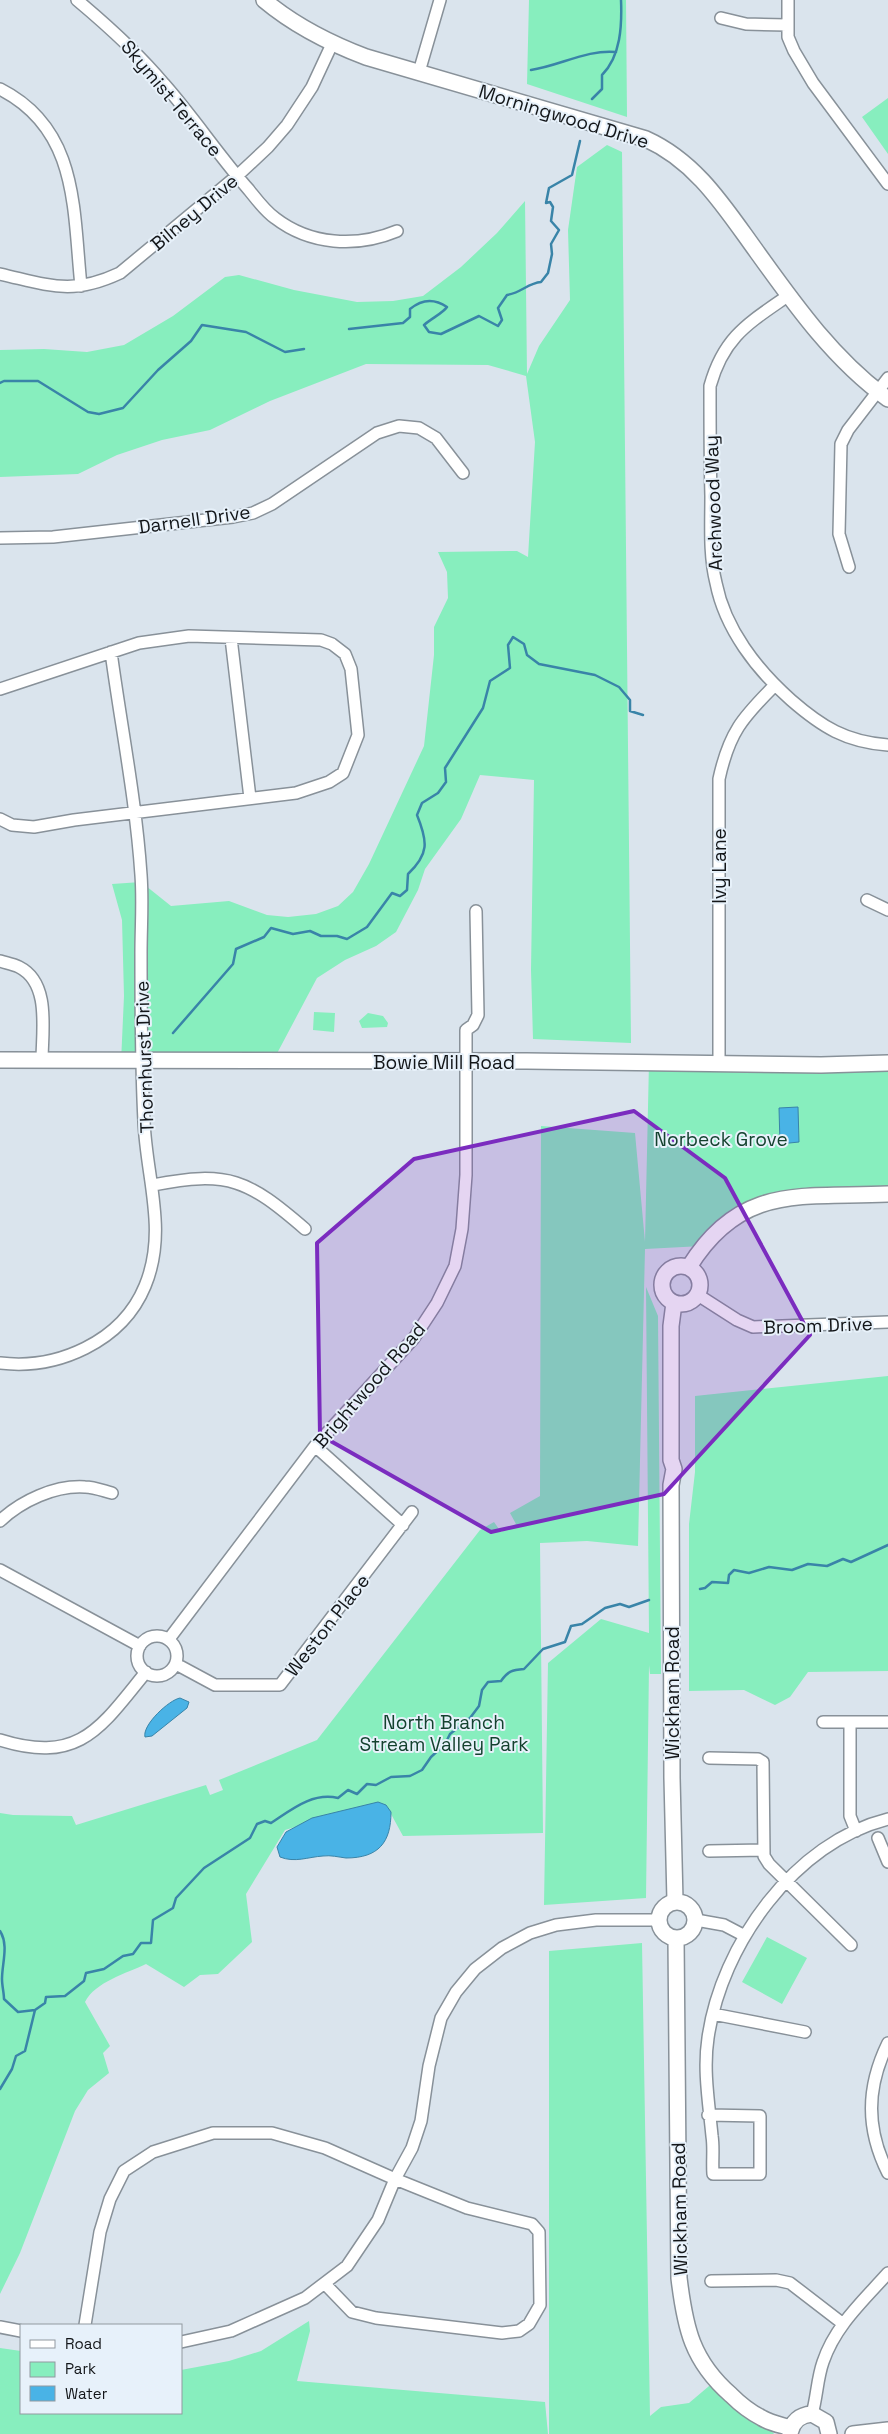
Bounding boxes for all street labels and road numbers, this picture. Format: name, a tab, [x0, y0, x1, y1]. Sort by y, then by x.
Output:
street label: Skymist Terrace	[115, 35, 228, 162]
street label: Morningwood Drive	[476, 79, 652, 154]
street label: Bilney Drive	[145, 168, 243, 256]
street label: Archwood Way	[699, 435, 728, 571]
street label: Darnell Drive	[136, 499, 252, 540]
street label: Ivy Lane	[707, 828, 732, 904]
street label: Thornhurst Drive	[129, 980, 160, 1134]
street label: Bowie Mill Road	[373, 1050, 515, 1075]
street label: Broom Drive	[763, 1311, 873, 1340]
street label: Brightwood Road	[308, 1317, 431, 1454]
street label: Weston Place	[280, 1569, 375, 1682]
street label: Wickham Road	[660, 1626, 685, 1760]
street label: Wickham Road	[666, 2142, 693, 2276]

